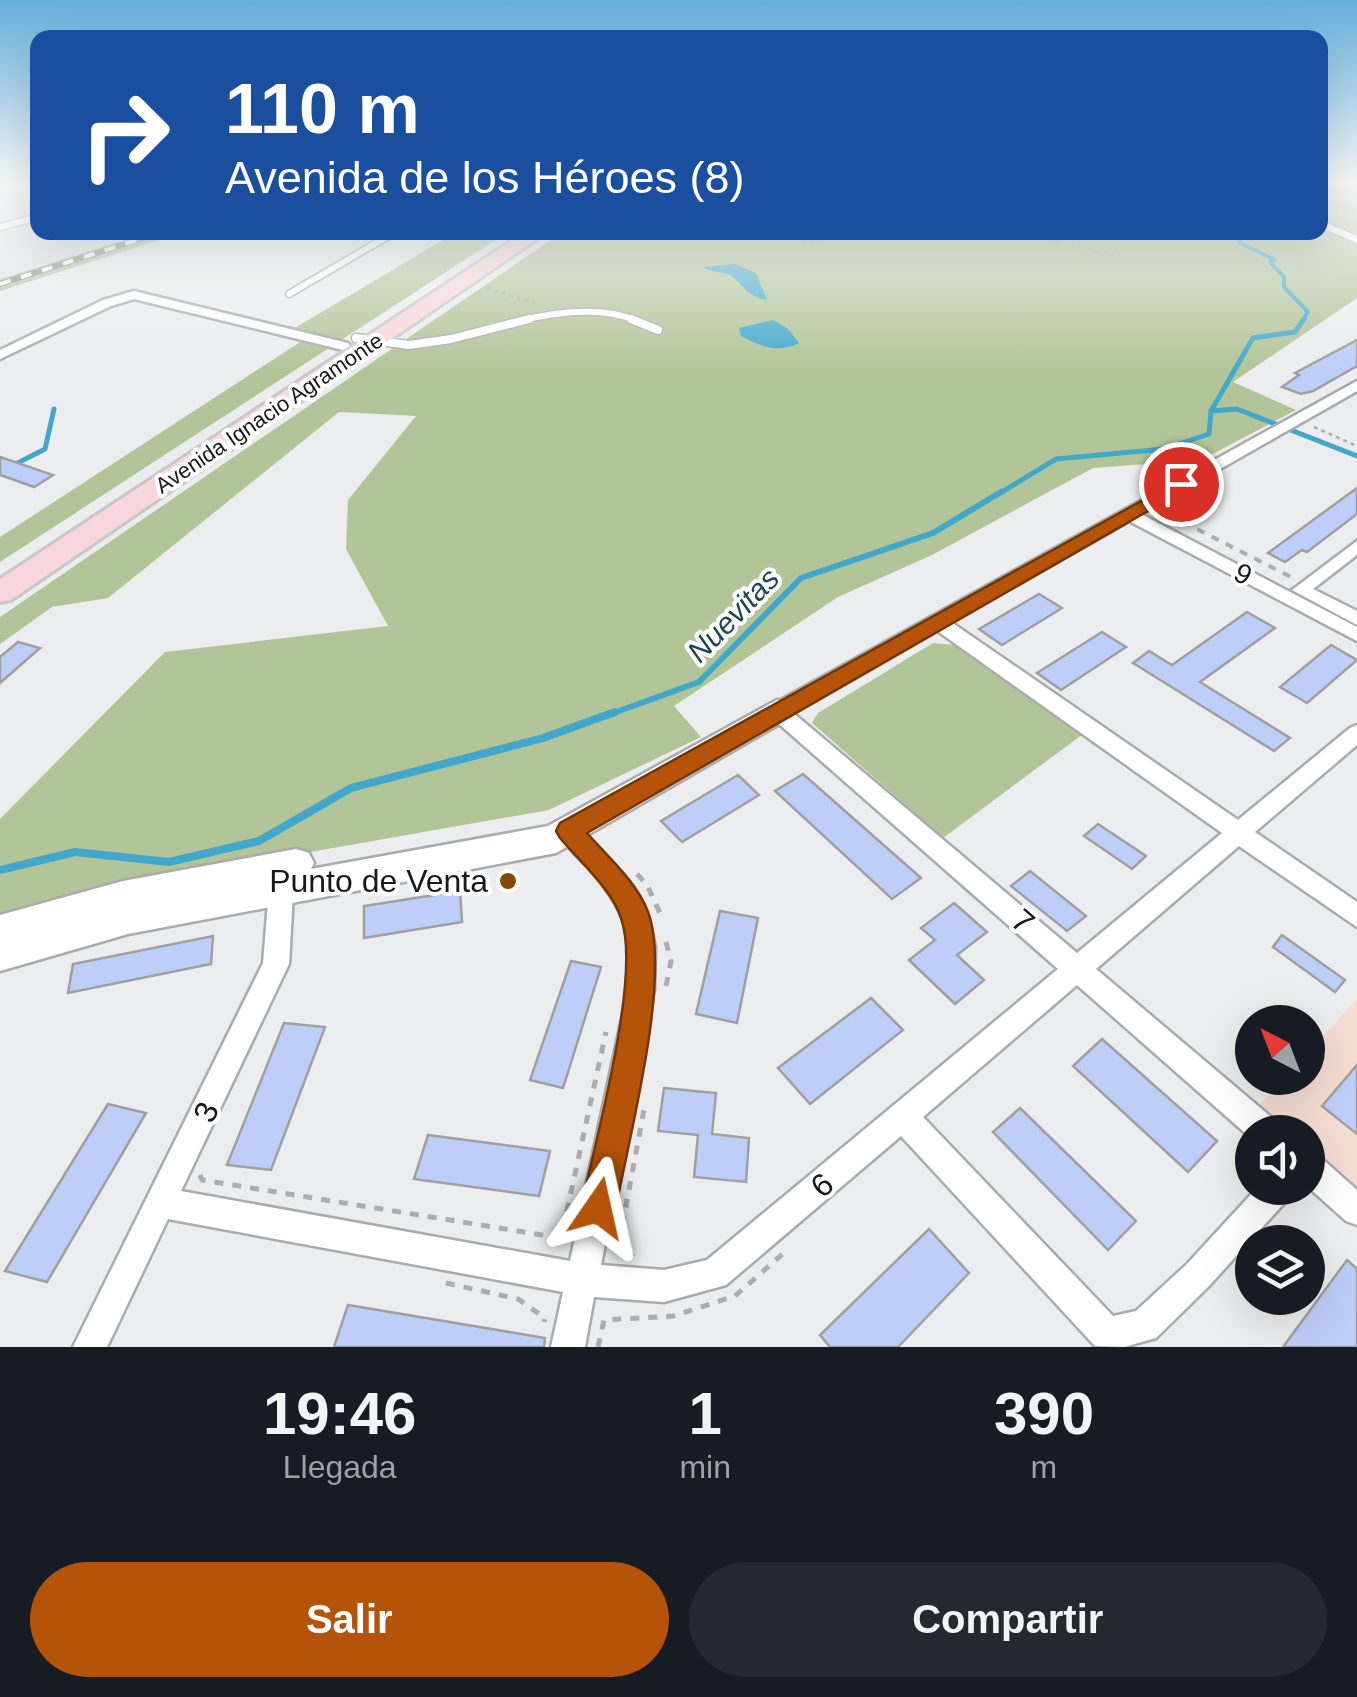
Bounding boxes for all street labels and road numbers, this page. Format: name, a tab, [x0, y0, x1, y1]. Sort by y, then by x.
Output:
street label: Avenida Ignacio Agramonte	[151, 328, 387, 498]
street label: 9	[1229, 557, 1257, 591]
street label: 7	[1004, 902, 1042, 940]
street label: 3	[186, 1096, 226, 1128]
street label: 6	[804, 1165, 840, 1205]

